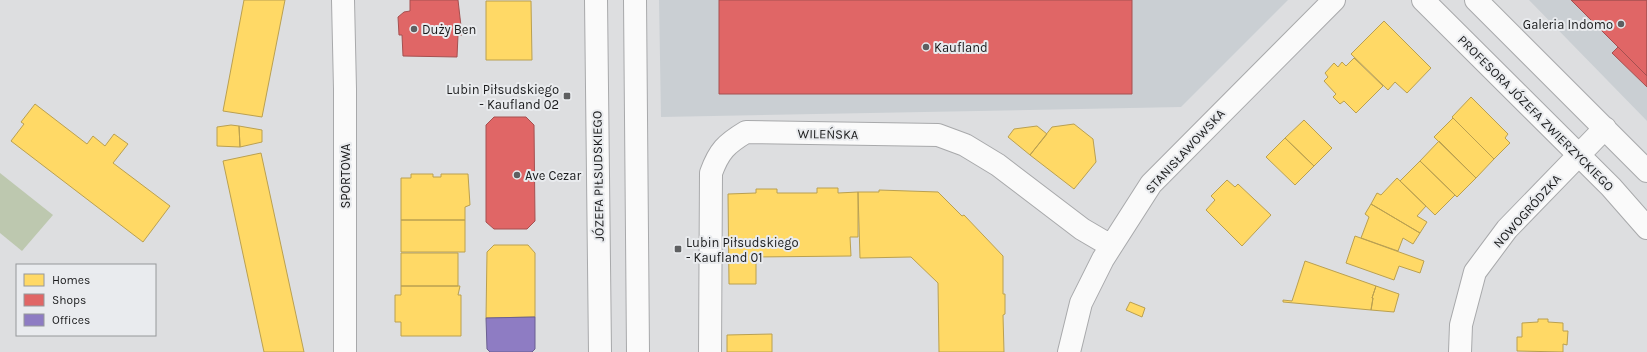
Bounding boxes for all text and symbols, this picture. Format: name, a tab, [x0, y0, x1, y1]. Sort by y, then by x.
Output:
place label: Galeria Indomo	[1523, 17, 1613, 32]
marker: Galeria Indomo	[1616, 19, 1626, 29]
place label: Duży Ben	[422, 22, 476, 37]
marker: Duży Ben	[409, 24, 419, 34]
street label: PROFESORA JÓZEFA ZWIERZYCKIEGO	[1455, 31, 1618, 194]
place label: Kaufland	[934, 40, 988, 55]
marker: Kaufland	[921, 42, 931, 52]
place label: Lubin Piłsudskiego - Kaufland 02	[446, 82, 559, 112]
marker: Lubin Piłsudskiego - Kaufland 02	[562, 91, 572, 101]
street label: STANISŁAWOWSKA	[1142, 105, 1228, 196]
street label: JÓZEFA PIŁSUDSKIEGO	[588, 111, 607, 241]
street label: WILEŃSKA	[797, 124, 859, 142]
street label: SPORTOWA	[338, 143, 353, 208]
place label: Ave Cezar	[525, 168, 581, 183]
marker: Ave Cezar	[512, 170, 522, 180]
street label: NOWOGRÓDZKA	[1489, 170, 1564, 251]
place label: Lubin Piłsudskiego - Kaufland 01	[686, 235, 799, 265]
marker: Lubin Piłsudskiego - Kaufland 01	[673, 244, 683, 254]
legend	[16, 264, 156, 336]
text: Homes	[52, 273, 90, 287]
text: Shops	[52, 293, 86, 307]
text: Offices	[52, 313, 90, 327]

